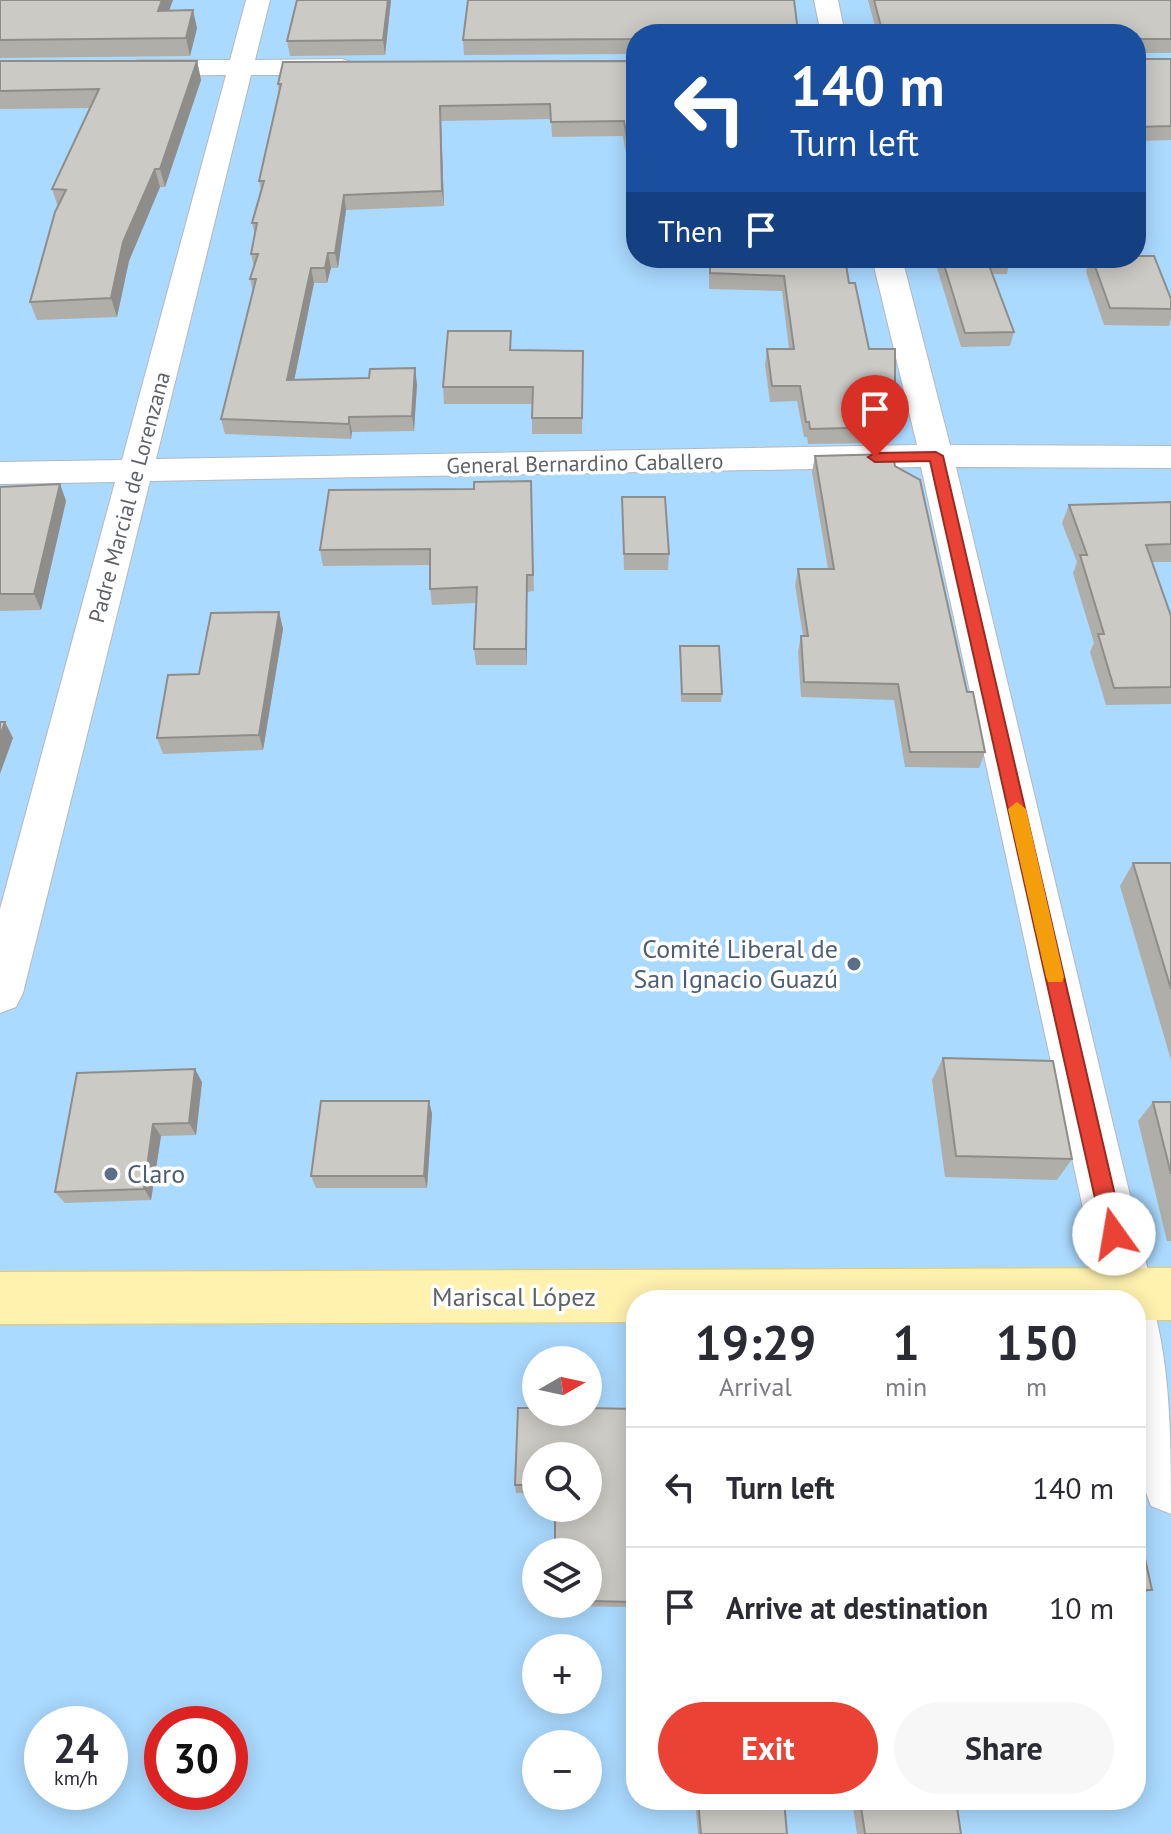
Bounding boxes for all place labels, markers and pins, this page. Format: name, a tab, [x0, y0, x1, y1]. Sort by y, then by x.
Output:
pin	[841, 375, 909, 457]
place label: Comité Liberal de San Ignacio Guazú	[633, 932, 838, 995]
marker: Comité Liberal de San Ignacio Guazú	[845, 955, 863, 973]
place label: Claro	[127, 1157, 185, 1190]
marker: Claro	[102, 1165, 120, 1183]

